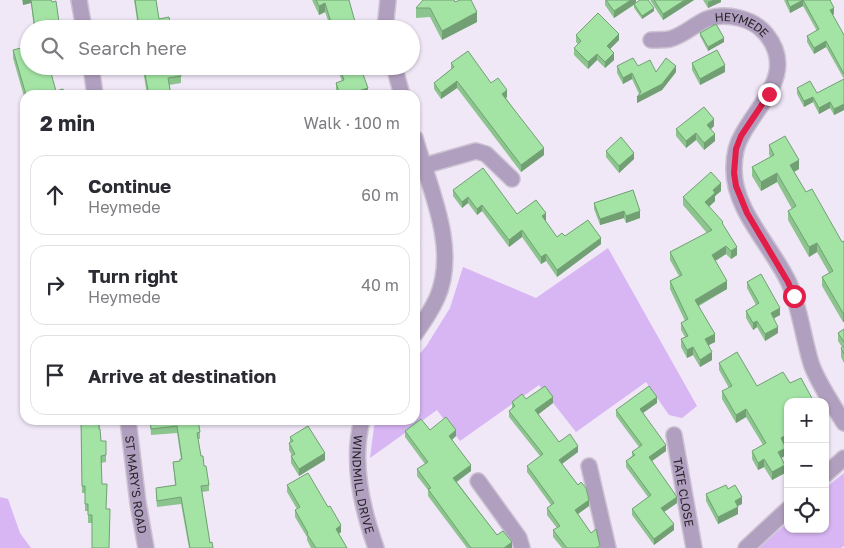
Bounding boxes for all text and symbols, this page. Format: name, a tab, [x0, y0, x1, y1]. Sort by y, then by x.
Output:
street label: HEYMEDE	[714, 8, 772, 40]
search box	[20, 20, 420, 75]
icon: search	[38, 34, 66, 62]
text: Search here	[78, 36, 187, 59]
route end	[758, 83, 781, 106]
text: 2 min	[40, 110, 95, 136]
text: Walk · 100 m	[304, 113, 400, 133]
text: Continue	[88, 174, 171, 197]
icon: ahead	[41, 181, 69, 209]
text: 60 m	[361, 185, 399, 205]
text: Heymede	[88, 197, 161, 217]
text: Turn right	[88, 264, 178, 287]
icon: right	[41, 271, 69, 299]
text: 40 m	[361, 275, 399, 295]
route start	[783, 285, 806, 308]
text: Heymede	[88, 287, 161, 307]
icon: arrive	[41, 361, 69, 389]
text: Arrive at destination	[88, 364, 276, 387]
map controls	[784, 398, 829, 533]
button: +	[784, 398, 829, 443]
street label: WINDMILL DRIVE	[350, 434, 378, 535]
street label: ST MARY'S ROAD	[122, 435, 151, 535]
button: −	[784, 443, 829, 488]
street label: TATE CLOSE	[671, 456, 698, 528]
button: locate	[784, 488, 829, 533]

